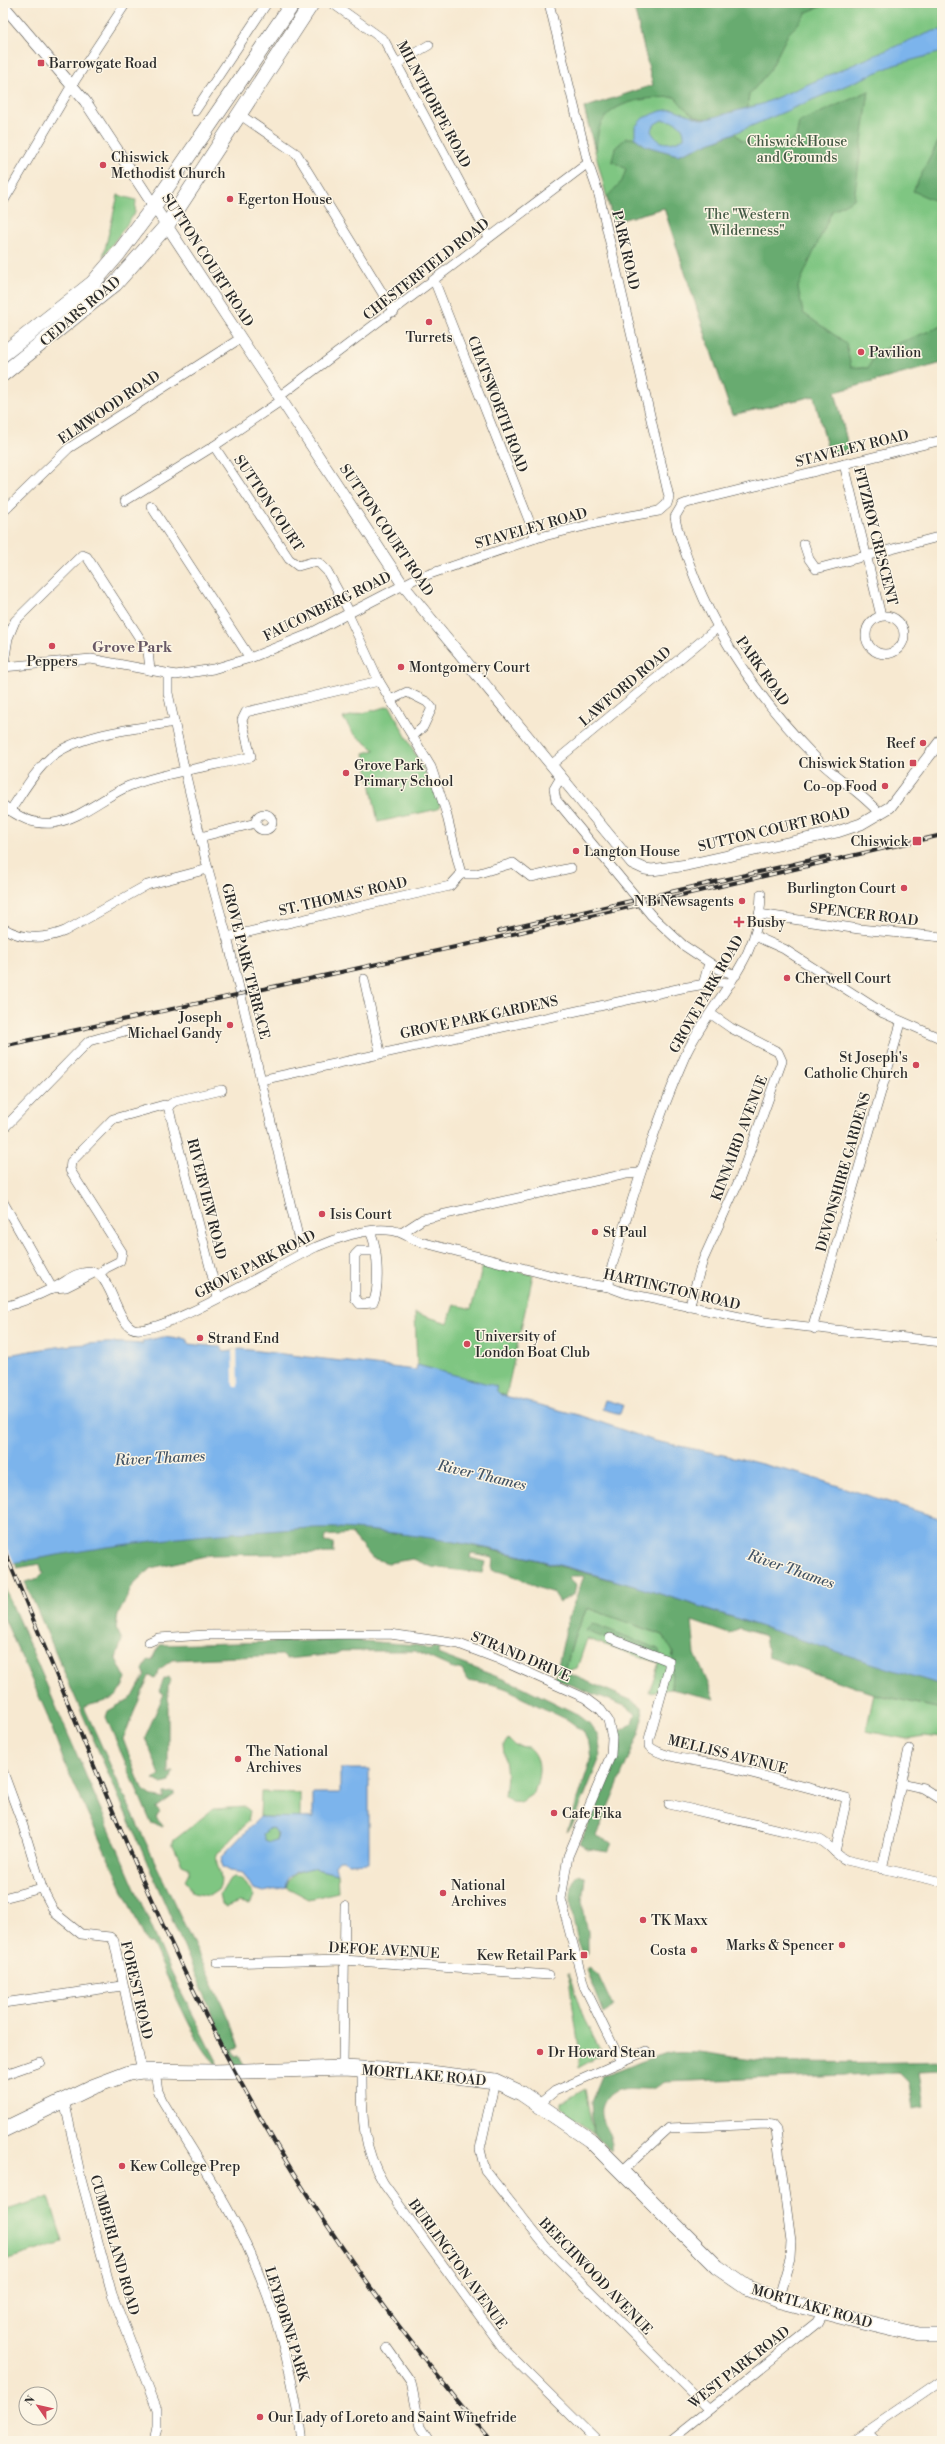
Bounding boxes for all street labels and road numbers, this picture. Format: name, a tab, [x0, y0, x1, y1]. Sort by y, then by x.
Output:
street label: MILNTHORPE ROAD	[392, 38, 474, 171]
street label: SUTTON COURT ROAD	[157, 190, 257, 331]
street label: PARK ROAD	[607, 209, 643, 292]
street label: CHESTERFIELD ROAD	[360, 215, 493, 325]
street label: CEDARS ROAD	[37, 273, 125, 351]
street label: CHATSWORTH ROAD	[463, 334, 531, 475]
street label: ELMWOOD ROAD	[55, 367, 164, 449]
street label: STAVELEY ROAD	[794, 426, 911, 472]
street label: SUTTON COURT	[229, 452, 307, 555]
street label: SUTTON COURT ROAD	[335, 461, 437, 600]
street label: FITZROY CRESCENT	[849, 465, 901, 607]
street label: STAVELEY ROAD	[473, 504, 590, 554]
street label: FAUCONBERG ROAD	[260, 568, 395, 646]
street label: PARK ROAD	[732, 633, 793, 710]
street label: LAWFORD ROAD	[576, 643, 675, 730]
street label: SUTTON COURT ROAD	[696, 804, 852, 856]
street label: ST. THOMAS' ROAD	[277, 873, 409, 921]
street label: GROVE PARK TERRACE	[217, 881, 273, 1041]
street label: SPENCER ROAD	[808, 899, 919, 931]
street label: GROVE PARK ROAD	[666, 932, 748, 1057]
street label: GROVE PARK GARDENS	[399, 992, 560, 1044]
street label: KINNAIRD AVENUE	[708, 1073, 772, 1204]
street label: DEVONSHIRE GARDENS	[813, 1091, 875, 1254]
street label: RIVERVIEW ROAD	[182, 1137, 230, 1262]
street label: GROVE PARK ROAD	[192, 1227, 319, 1303]
street label: HARTINGTON ROAD	[602, 1265, 742, 1315]
street label: STRAND DRIVE	[468, 1628, 573, 1686]
street label: MELLISS AVENUE	[666, 1731, 790, 1779]
street label: FOREST ROAD	[116, 1939, 156, 2041]
street label: DEFOE AVENUE	[328, 1939, 440, 1963]
street label: MORTLAKE ROAD	[361, 2062, 487, 2090]
street label: CUMBERLAND ROAD	[85, 2173, 143, 2318]
street label: BURLINGTON AVENUE	[403, 2195, 510, 2333]
street label: BEECHWOOD AVENUE	[534, 2214, 656, 2339]
street label: LEYBORNE PARK	[260, 2265, 312, 2385]
street label: MORTLAKE ROAD	[749, 2281, 875, 2333]
street label: WEST PARK ROAD	[684, 2322, 794, 2414]

